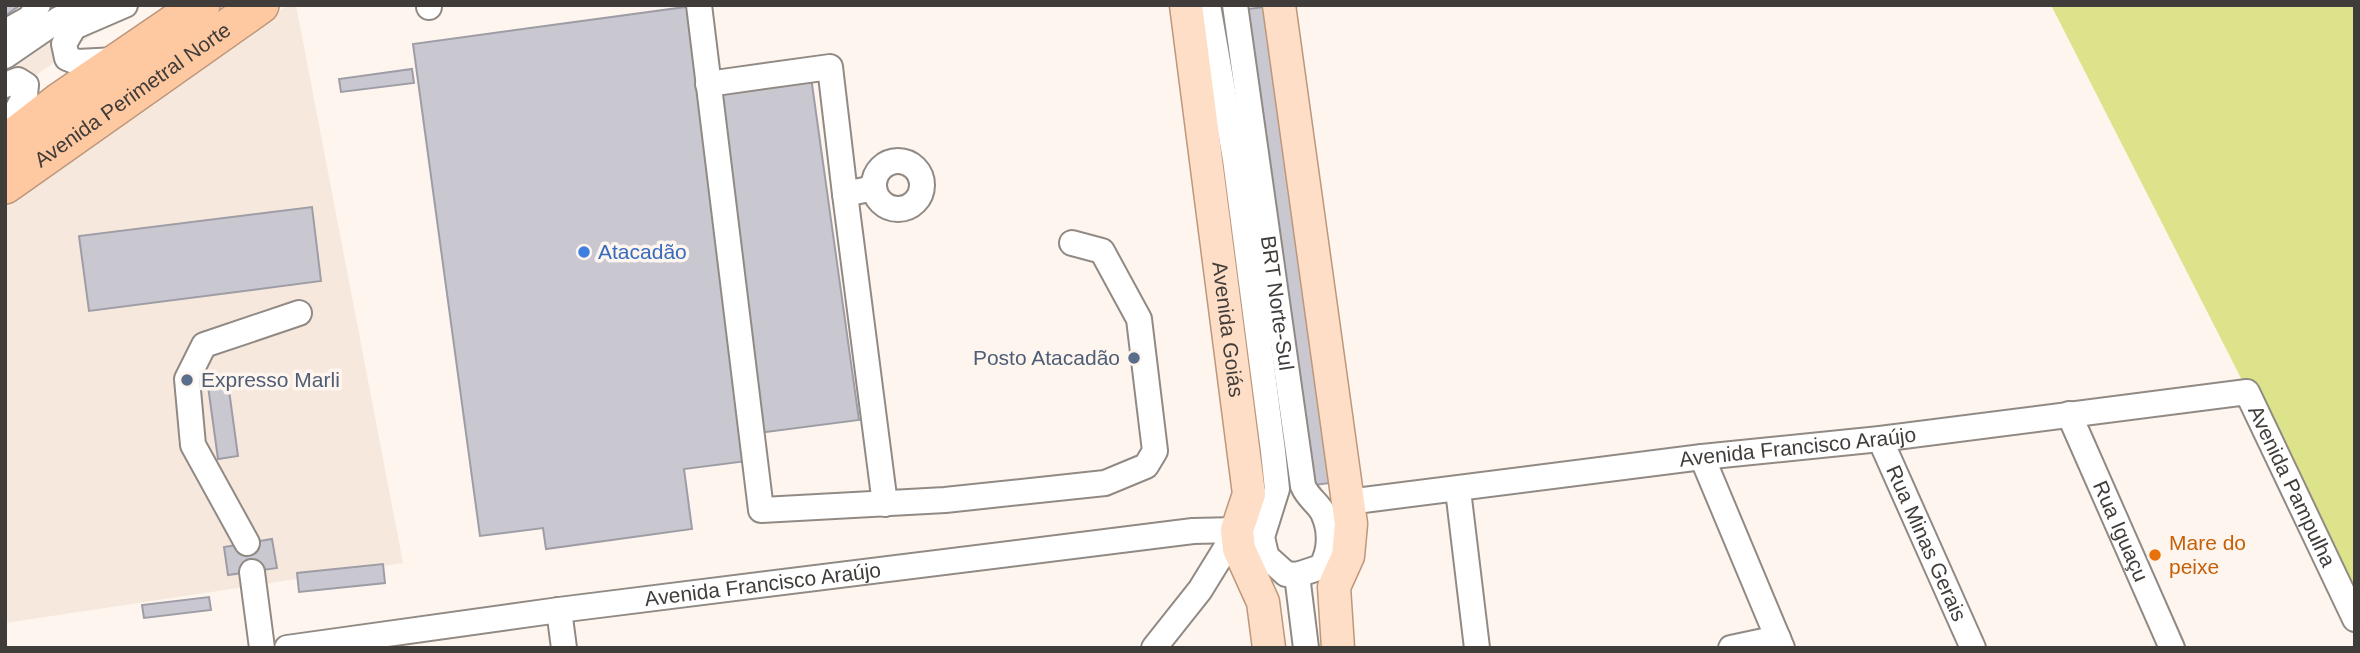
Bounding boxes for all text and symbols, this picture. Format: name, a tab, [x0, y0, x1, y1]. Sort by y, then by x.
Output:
street label: Avenida Perimetral Norte	[30, 18, 235, 172]
street label: BRT Norte-Sul	[1257, 234, 1299, 372]
place label: Atacadão	[598, 240, 687, 263]
marker: Atacadão	[576, 244, 592, 260]
street label: Avenida Goiás	[1208, 260, 1248, 398]
place label: Posto Atacadão	[973, 346, 1120, 369]
marker: Posto Atacadão	[1126, 350, 1142, 366]
place label: Expresso Marli	[201, 368, 340, 391]
marker: Expresso Marli	[179, 372, 195, 388]
street label: Avenida Pampulha	[2244, 402, 2341, 571]
street label: Avenida Francisco Araújo	[1678, 422, 1917, 471]
street label: Rua Minas Gerais	[1882, 461, 1971, 624]
street label: Rua Iguaçu	[2089, 477, 2153, 585]
place label: Mare do peixe	[2169, 531, 2246, 578]
marker: Mare do peixe	[2147, 547, 2163, 563]
street label: Avenida Francisco Araújo	[643, 558, 882, 610]

